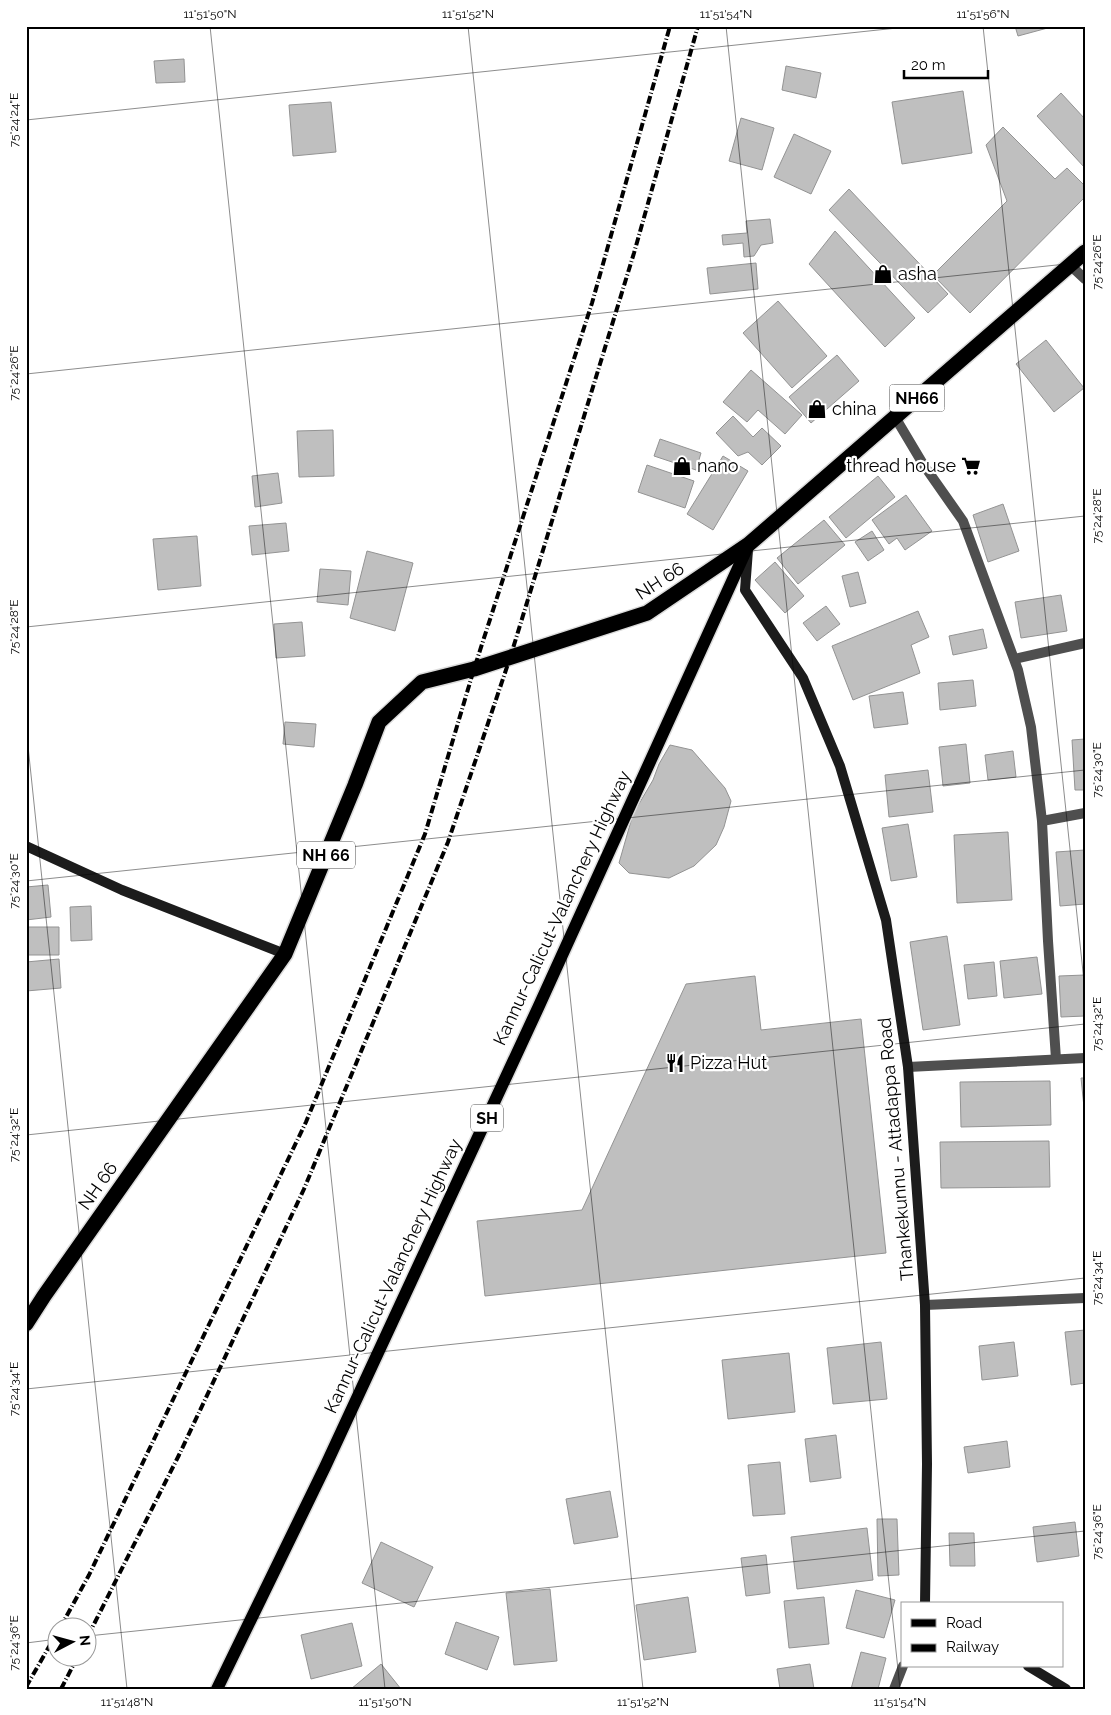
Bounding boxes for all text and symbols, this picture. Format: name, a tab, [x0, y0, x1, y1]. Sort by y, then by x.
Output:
text: 11°51'50"N	[183, 7, 237, 21]
text: 11°51'52"N	[442, 7, 494, 21]
text: 11°51'54"N	[700, 7, 752, 21]
text: 11°51'56"N	[956, 7, 1010, 21]
scale bar	[904, 48, 987, 80]
text: 20 m	[911, 56, 946, 74]
text: 75°24'24"E	[7, 93, 21, 147]
text: 75°24'26"E	[1090, 234, 1104, 290]
shop icon: asha	[872, 263, 894, 285]
place label: asha	[898, 263, 937, 284]
text: 75°24'26"E	[7, 345, 21, 401]
road number: NH66	[890, 384, 944, 412]
shop icon: china	[806, 398, 828, 420]
place label: china	[832, 398, 877, 419]
shop icon: nano	[671, 455, 693, 477]
place label: nano	[697, 455, 739, 476]
place label: thread house	[846, 455, 956, 476]
supermarket icon: thread house	[960, 455, 982, 477]
text: 75°24'28"E	[1090, 488, 1104, 544]
street label: NH 66	[632, 557, 688, 604]
text: 75°24'28"E	[7, 599, 21, 655]
text: 75°24'30"E	[1090, 742, 1104, 798]
street label: Kannur-Calicut-Valanchery Highway	[489, 767, 635, 1048]
road number: NH 66	[297, 842, 355, 868]
text: 75°24'30"E	[7, 853, 21, 909]
text: 75°24'32"E	[1090, 997, 1104, 1051]
street label: Thankekunnu - Attadappa Road	[874, 1017, 917, 1281]
restaurant icon: Pizza Hut	[664, 1052, 686, 1074]
place label: Pizza Hut	[690, 1052, 767, 1073]
road number: SH	[471, 1104, 503, 1132]
text: 75°24'32"E	[7, 1108, 21, 1162]
street label: Kannur-Calicut-Valanchery Highway	[320, 1135, 466, 1416]
street label: NH 66	[74, 1158, 122, 1214]
text: 75°24'34"E	[1090, 1251, 1104, 1305]
text: 75°24'34"E	[7, 1362, 21, 1416]
text: 75°24'36"E	[1090, 1504, 1104, 1560]
legend	[901, 1602, 1064, 1668]
text: Road	[946, 1614, 982, 1632]
text: 75°24'36"E	[7, 1615, 21, 1671]
north arrow	[48, 1618, 98, 1668]
text: N	[76, 1634, 93, 1647]
text: Railway	[946, 1638, 999, 1656]
text: 11°51'48"N	[101, 1695, 153, 1709]
text: 11°51'50"N	[358, 1695, 412, 1709]
text: 11°51'52"N	[617, 1695, 669, 1709]
text: 11°51'54"N	[874, 1695, 926, 1709]

